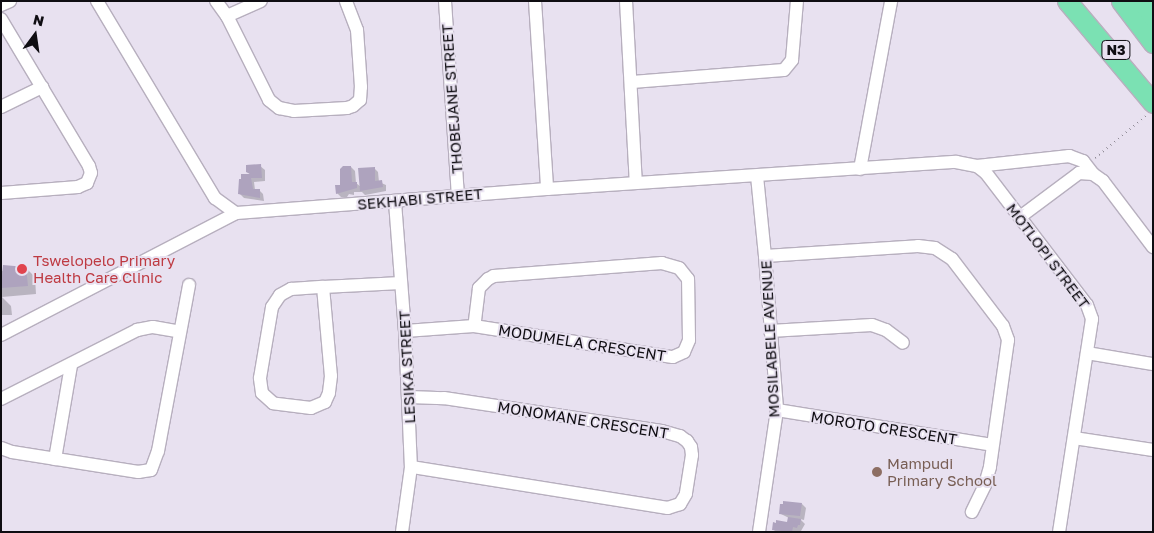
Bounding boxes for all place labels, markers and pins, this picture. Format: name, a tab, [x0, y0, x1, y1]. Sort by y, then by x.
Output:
place label: Tswelopelo Primary Health Care Clinic	[33, 251, 175, 286]
marker: Tswelopelo Primary Health Care Clinic	[15, 262, 29, 276]
place label: Mampudi Primary School	[887, 454, 997, 489]
marker: Mampudi Primary School	[871, 466, 883, 478]

